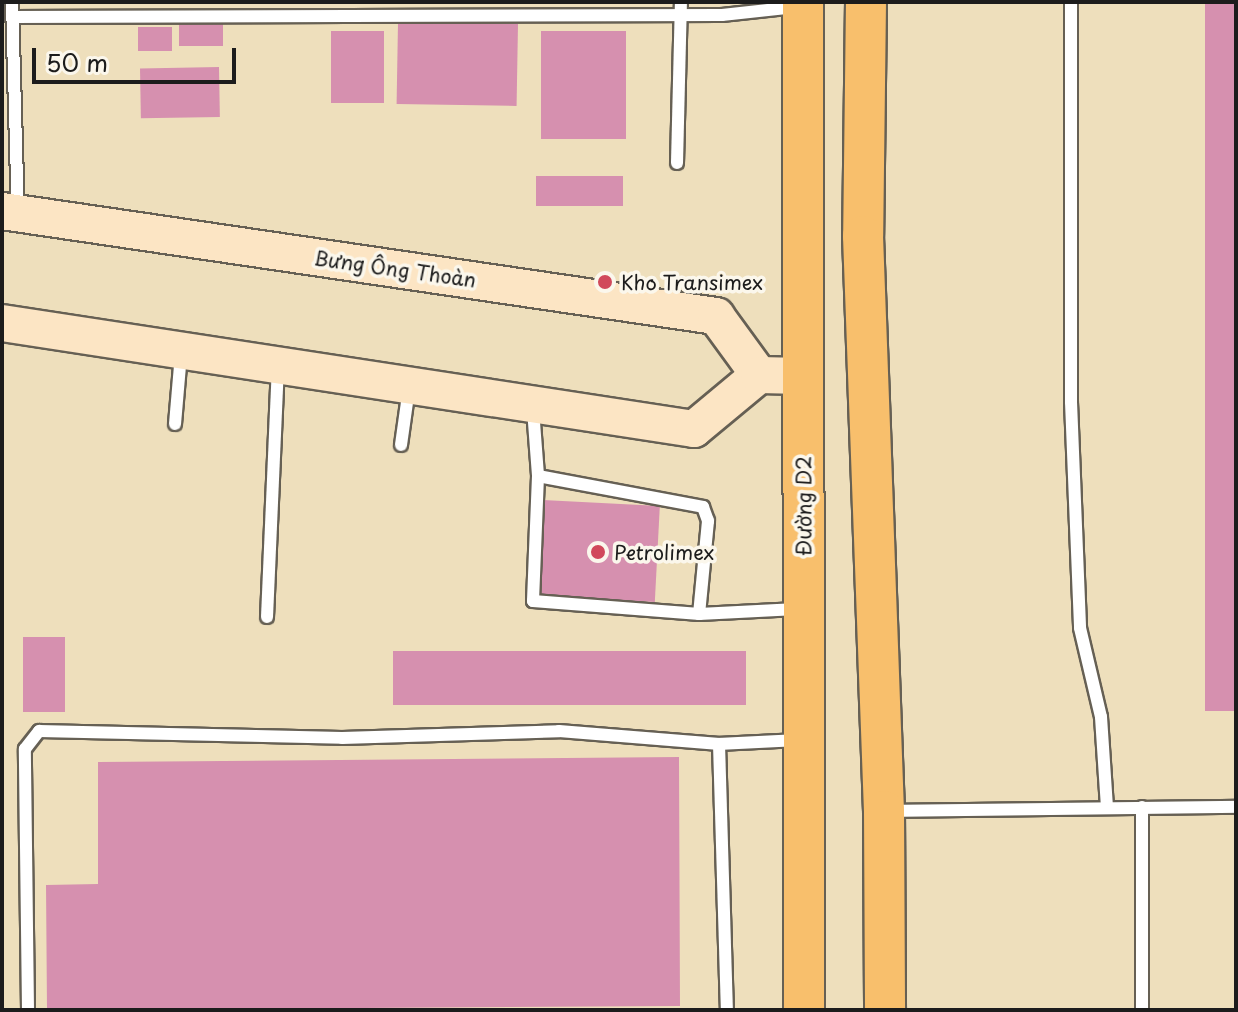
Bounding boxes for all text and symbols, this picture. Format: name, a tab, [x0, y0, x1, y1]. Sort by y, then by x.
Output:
scale bar	[36, 32, 240, 82]
text: 50 m	[46, 44, 108, 80]
street label: Bưng Ông Thoàn	[312, 246, 478, 292]
place label: Kho Transimex	[621, 270, 764, 294]
marker: Kho Transimex	[596, 273, 614, 291]
street label: Đường D2	[792, 456, 816, 556]
place label: Petrolimex	[614, 540, 714, 564]
marker: Petrolimex	[589, 543, 607, 561]

